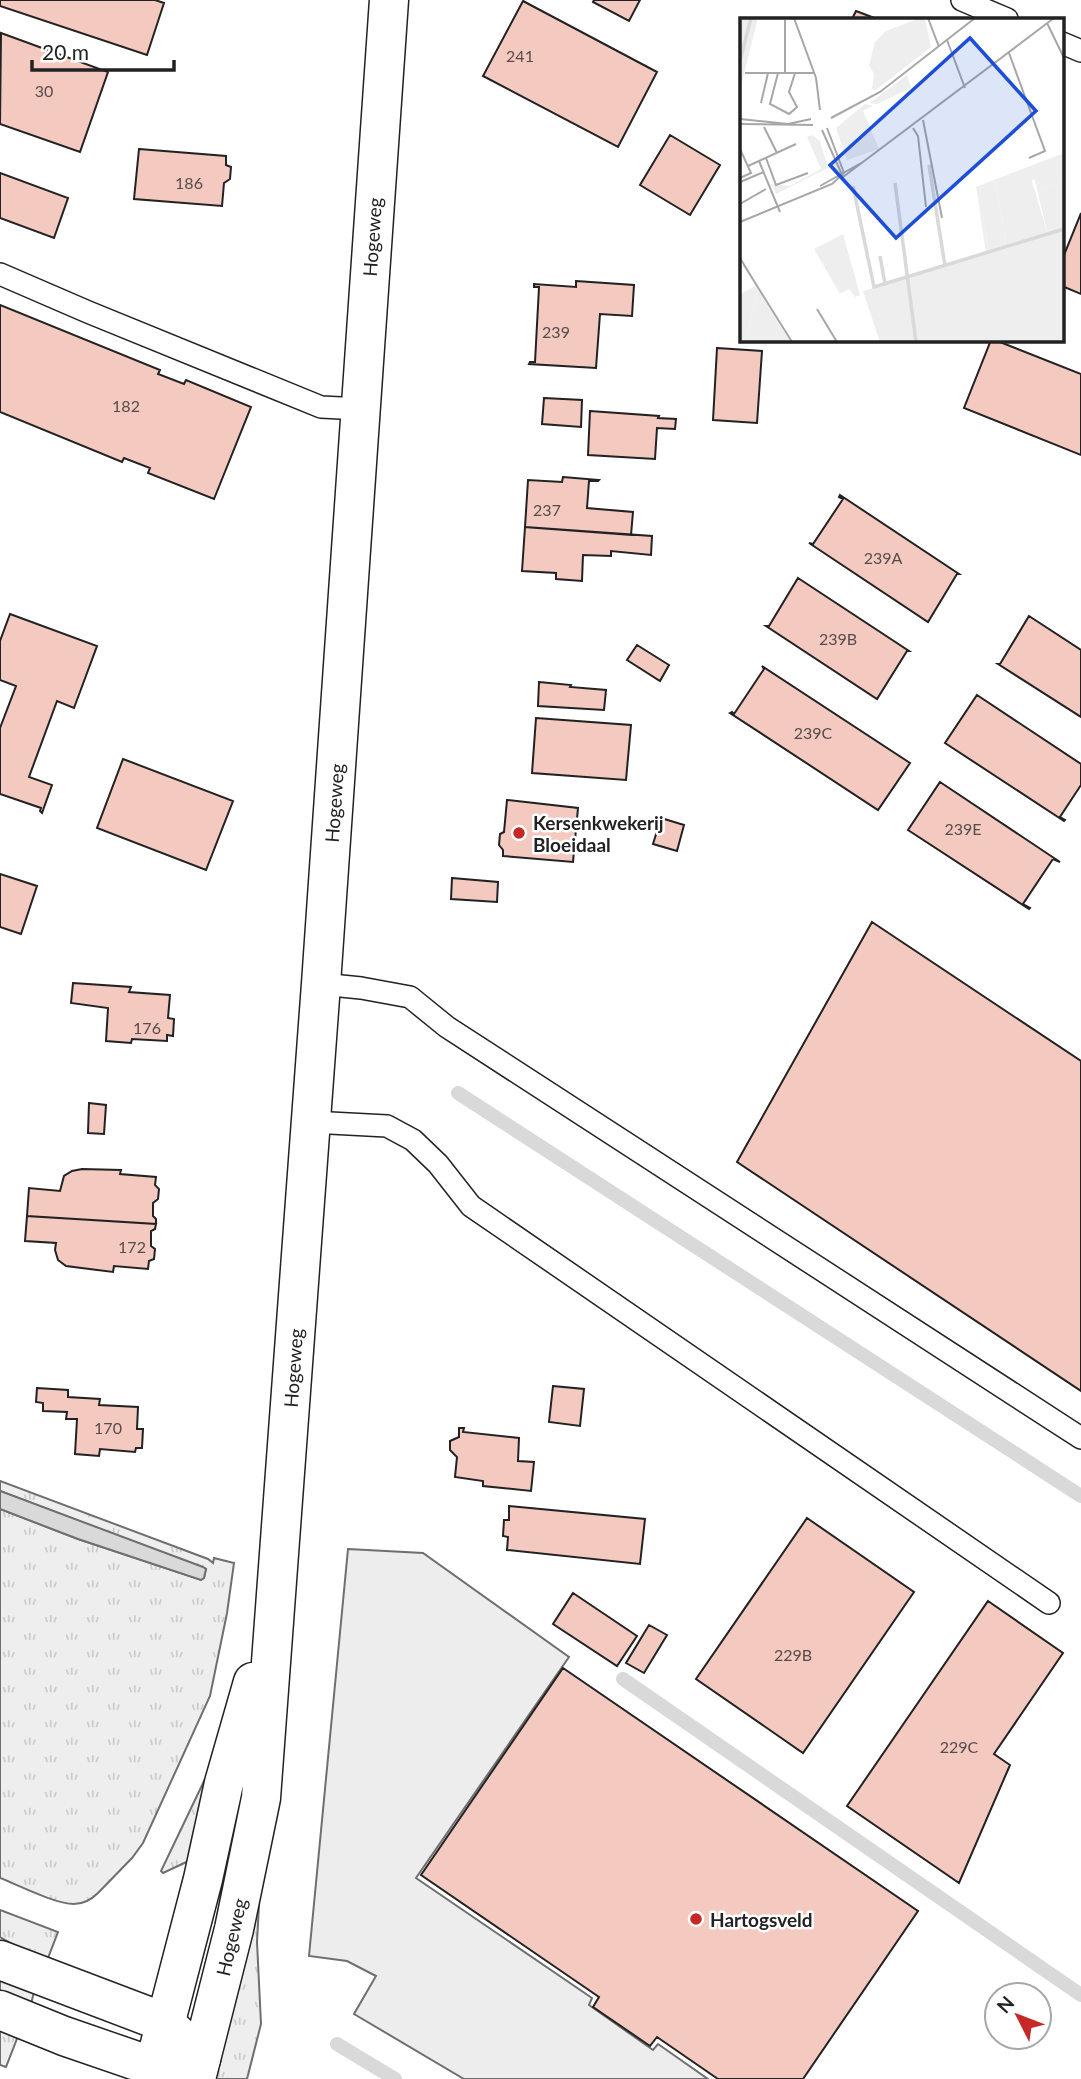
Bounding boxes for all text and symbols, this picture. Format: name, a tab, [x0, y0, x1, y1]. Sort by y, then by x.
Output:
inset map	[740, 18, 1064, 341]
scale bar	[32, 28, 173, 72]
text: 20 m	[42, 39, 89, 64]
house number: 241	[506, 46, 534, 65]
house number: 30	[35, 81, 53, 100]
house number: 186	[175, 173, 203, 192]
street label: Hogeweg	[358, 197, 386, 277]
house number: 239	[542, 322, 570, 341]
house number: 182	[112, 396, 140, 415]
house number: 237	[533, 500, 561, 519]
house number: 239A	[864, 548, 903, 567]
house number: 239B	[819, 629, 857, 648]
house number: 239C	[794, 723, 833, 742]
street label: Hogeweg	[320, 763, 348, 843]
place label: Kersenkwekerij Bloeidaal	[533, 811, 664, 856]
house number: 239E	[944, 819, 982, 838]
marker: Kersenkwekerij Bloeidaal	[511, 825, 527, 841]
house number: 176	[133, 1018, 161, 1037]
house number: 172	[118, 1237, 146, 1256]
street label: Hogeweg	[279, 1328, 307, 1408]
house number: 170	[94, 1418, 122, 1437]
house number: 229B	[774, 1645, 812, 1664]
house number: 229C	[940, 1737, 979, 1756]
street label: Hogeweg	[211, 1896, 251, 1978]
place label: Hartogsveld	[710, 1908, 813, 1931]
marker: Hartogsveld	[688, 1911, 704, 1927]
north arrow	[983, 1981, 1053, 2051]
text: N	[992, 1991, 1018, 2017]

